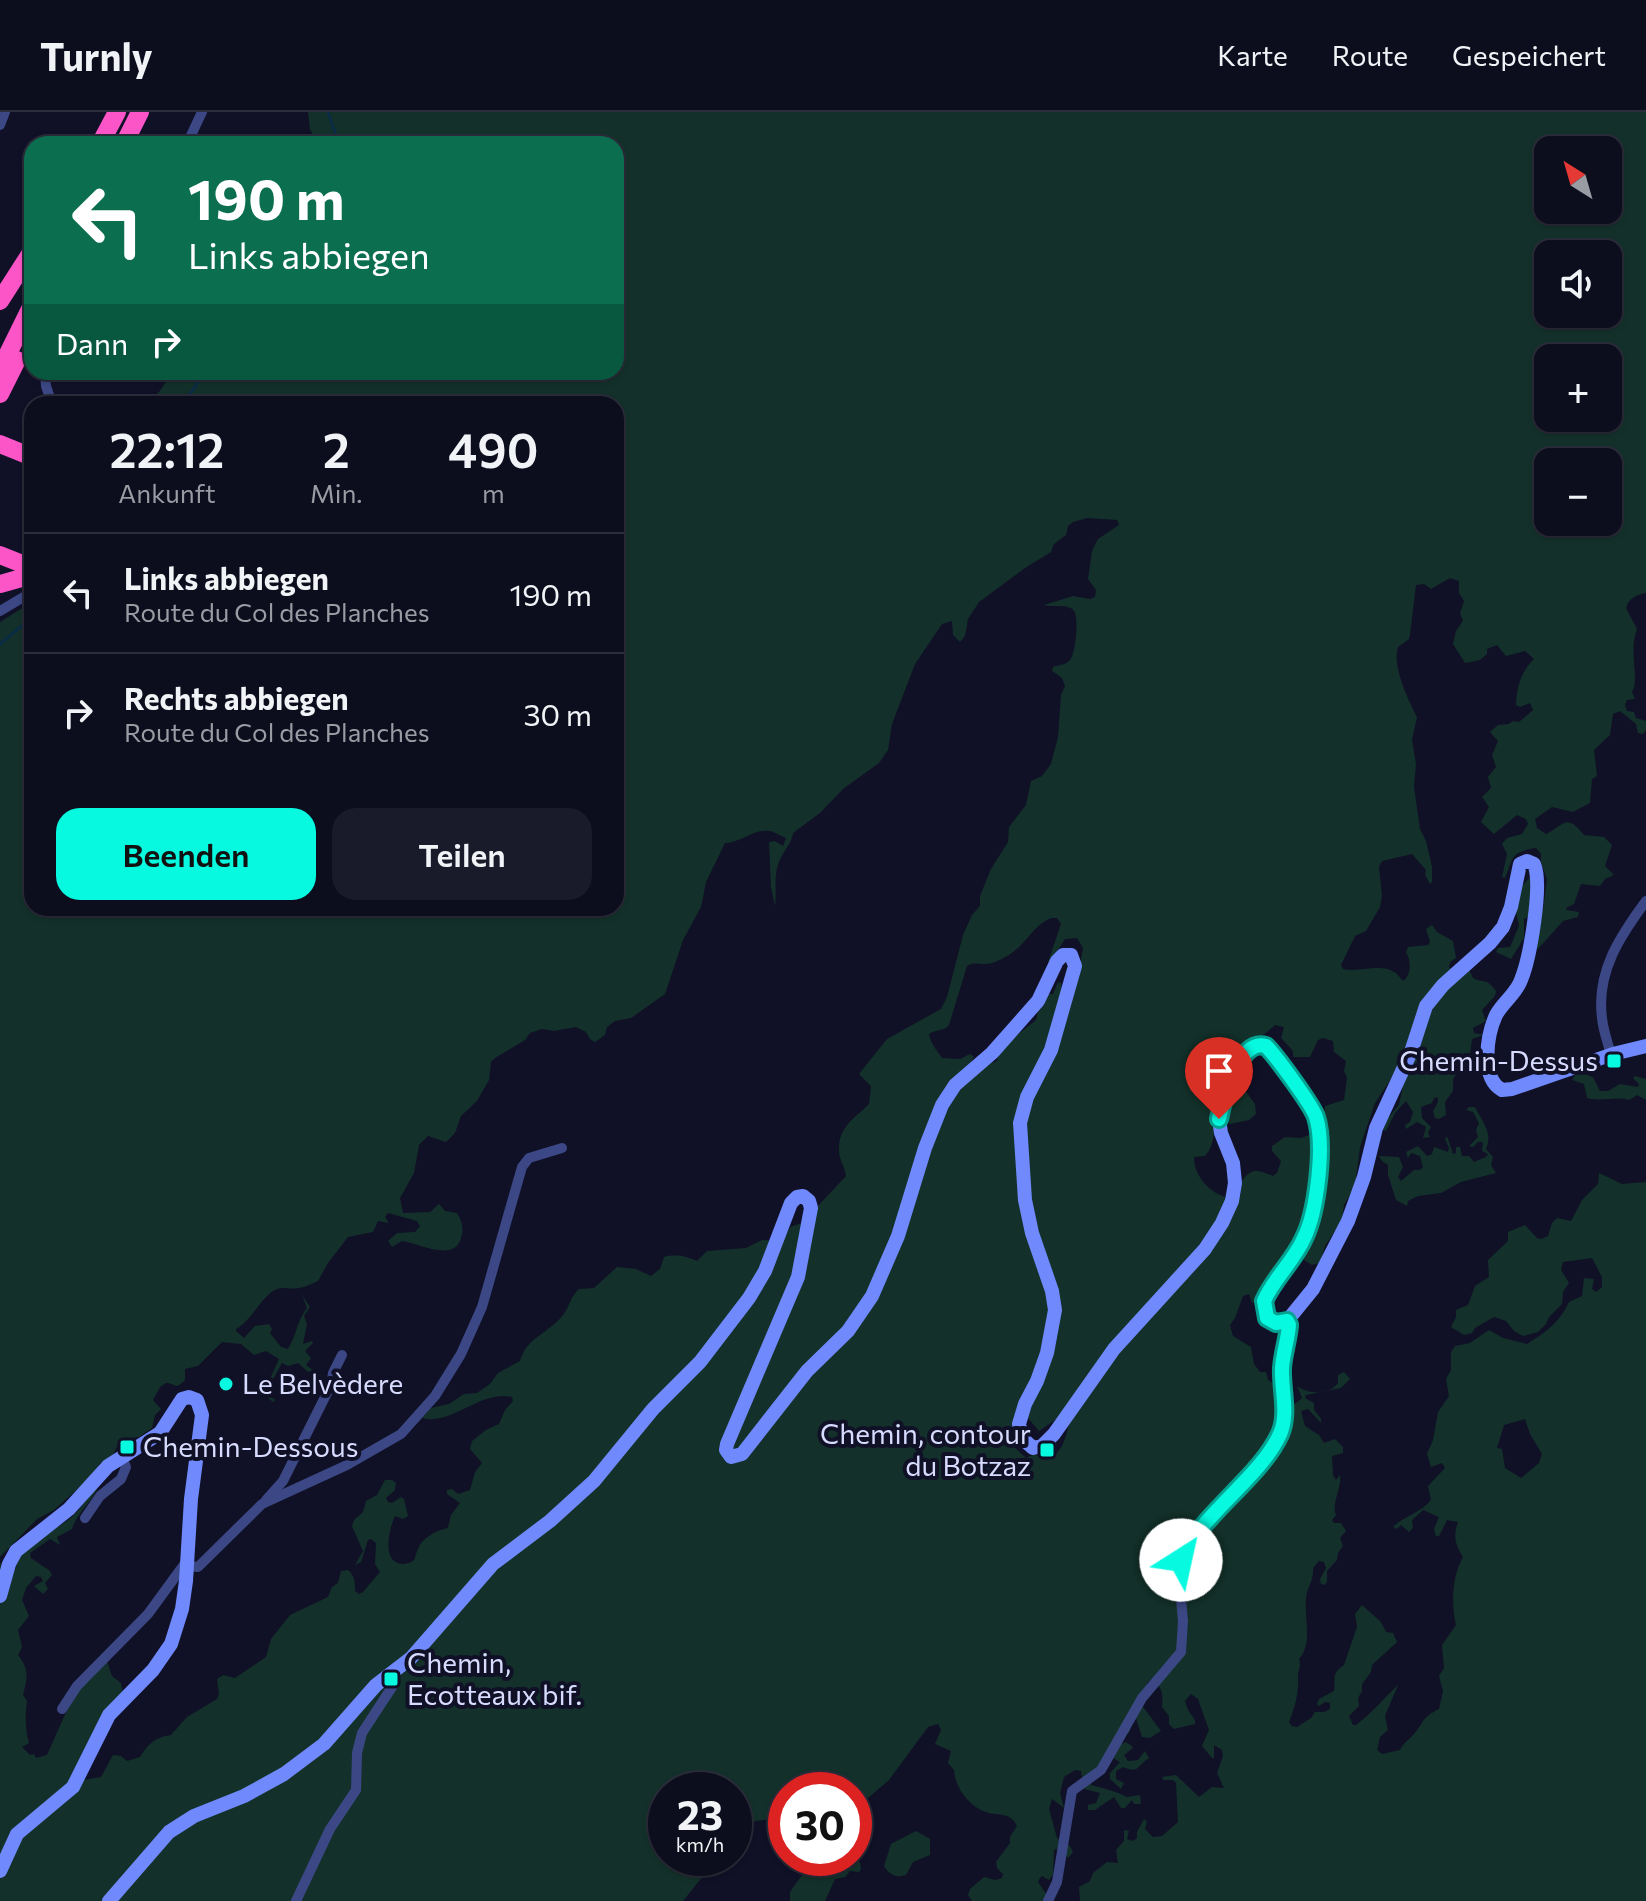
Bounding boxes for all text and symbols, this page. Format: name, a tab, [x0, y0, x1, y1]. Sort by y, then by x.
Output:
text: Turnly	[40, 32, 153, 79]
text: Karte	[1217, 38, 1288, 72]
text: Route	[1332, 38, 1408, 72]
text: Gespeichert	[1452, 38, 1606, 72]
north arrow	[1534, 136, 1622, 224]
map controls	[1534, 136, 1622, 536]
text: 190 m	[188, 163, 345, 232]
icon: left	[56, 168, 160, 272]
text: Links abbiegen	[188, 232, 430, 276]
button: sound	[1534, 240, 1622, 328]
icon: right	[144, 320, 188, 364]
text: Dann	[56, 324, 128, 361]
button: +	[1534, 344, 1622, 432]
text: 22:12	[110, 419, 224, 478]
text: 2	[323, 419, 350, 478]
text: 490	[448, 419, 538, 478]
button: −	[1534, 448, 1622, 536]
text: Ankunft	[118, 477, 216, 508]
text: Min.	[310, 477, 363, 508]
text: m	[482, 477, 505, 508]
text: Links abbiegen	[124, 559, 329, 596]
icon: left	[56, 571, 100, 615]
text: 190 m	[509, 575, 592, 612]
text: Route du Col des Planches	[124, 596, 430, 627]
text: Rechts abbiegen	[124, 679, 349, 716]
icon: right	[56, 691, 100, 735]
text: 30 m	[523, 695, 592, 732]
text: Route du Col des Planches	[124, 716, 430, 747]
button: Beenden	[56, 808, 316, 900]
button: Teilen	[332, 808, 592, 900]
pin	[1185, 1037, 1253, 1119]
place label: Chemin-Dessus	[1399, 1043, 1598, 1077]
icon: arrive	[1197, 1049, 1241, 1093]
marker: Chemin-Dessus	[1605, 1052, 1623, 1070]
place label: Le Belvèdere	[242, 1366, 403, 1400]
marker: Le Belvèdere	[217, 1375, 235, 1393]
place label: Chemin, contour du Botzaz	[820, 1416, 1031, 1482]
place label: Chemin-Dessous	[143, 1429, 358, 1463]
marker: Chemin-Dessous	[118, 1438, 136, 1456]
marker: Chemin, contour du Botzaz	[1038, 1441, 1056, 1459]
position arrow	[1139, 1518, 1223, 1602]
place label: Chemin, Ecotteaux bif.	[407, 1645, 582, 1711]
marker: Chemin, Ecotteaux bif.	[382, 1670, 400, 1688]
speed limit sign: 30	[768, 1772, 872, 1876]
text: 23	[677, 1789, 723, 1838]
text: km/h	[676, 1832, 724, 1856]

